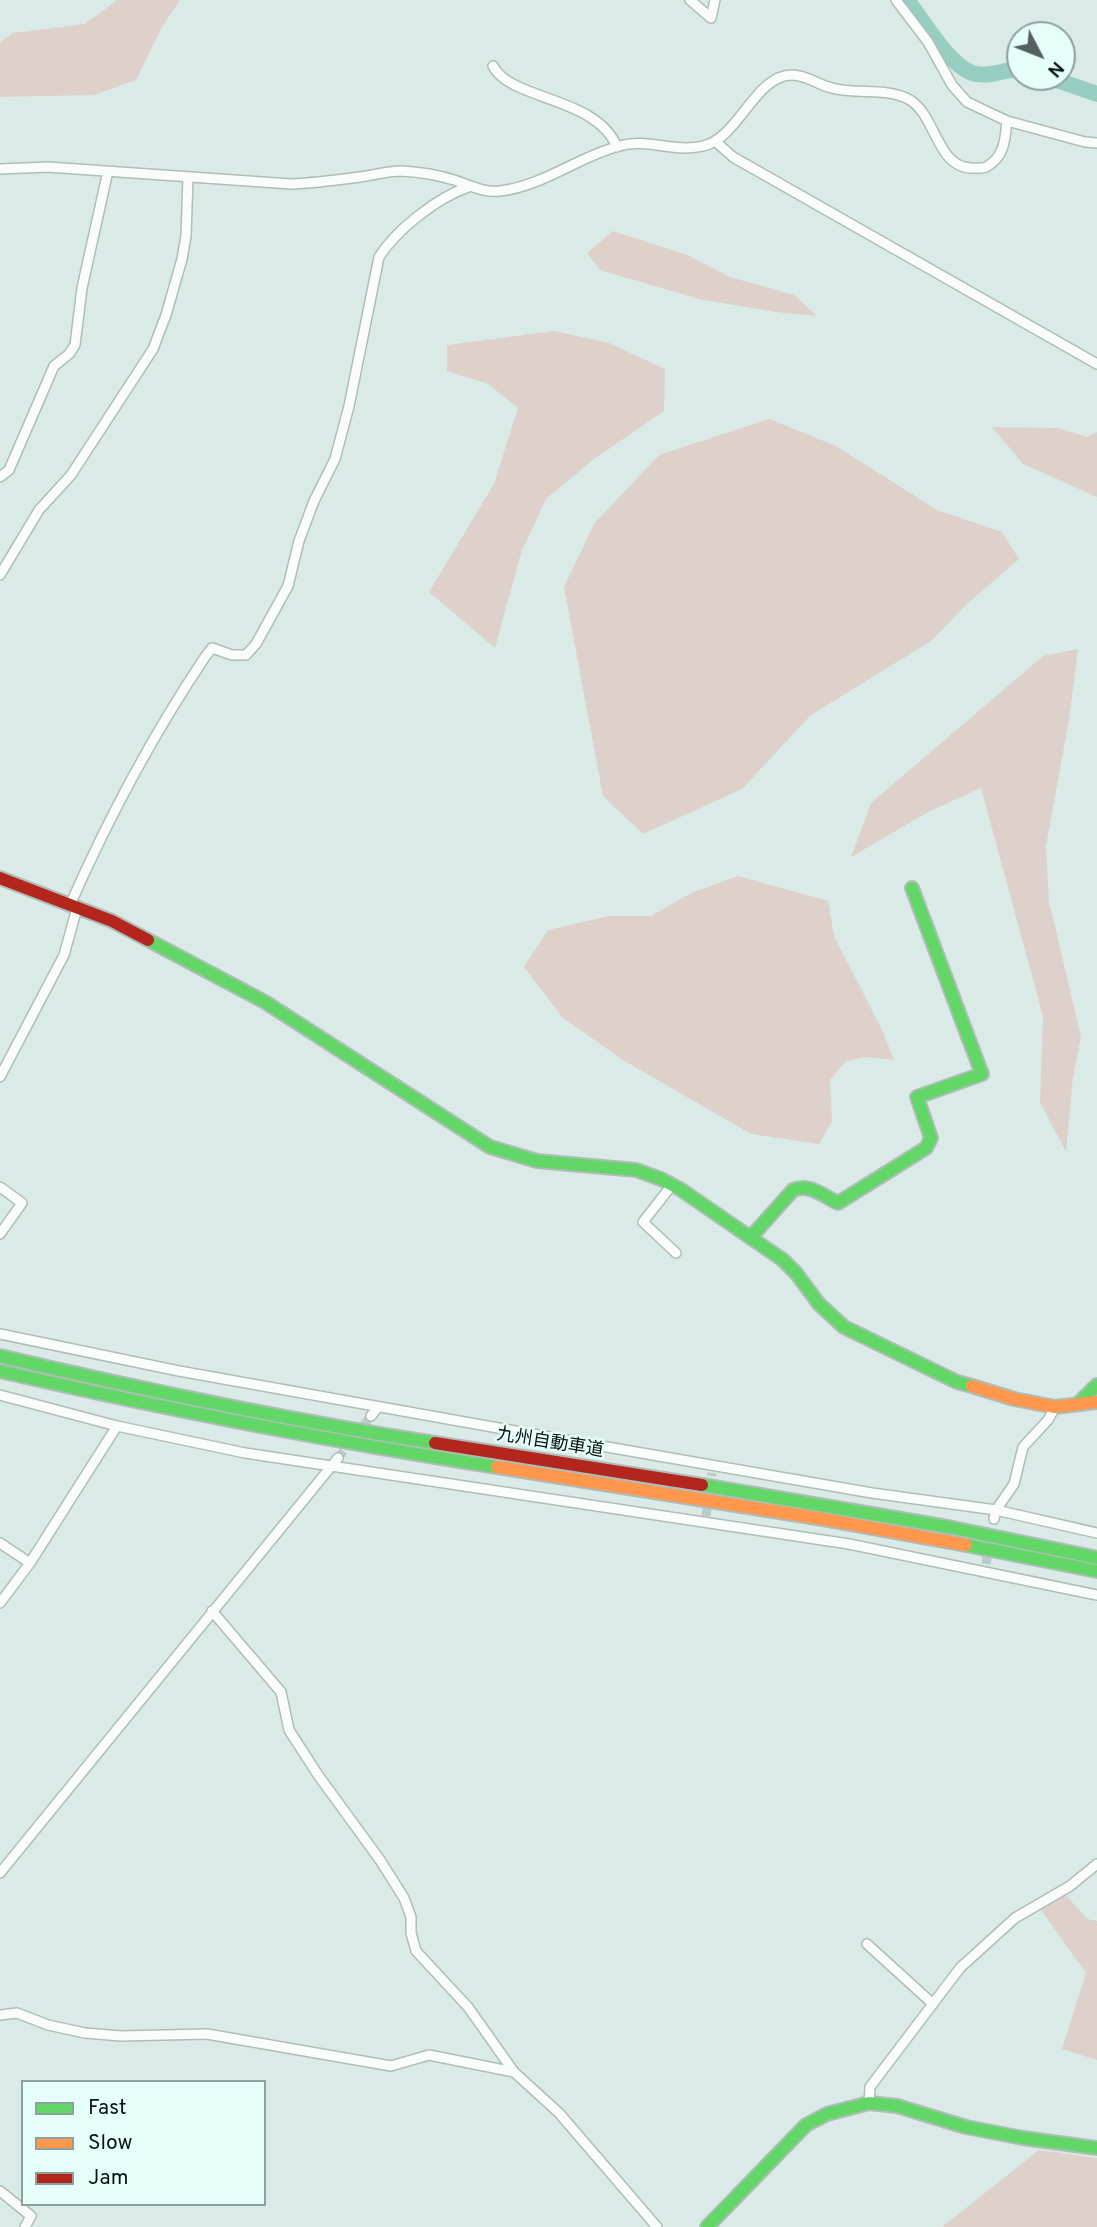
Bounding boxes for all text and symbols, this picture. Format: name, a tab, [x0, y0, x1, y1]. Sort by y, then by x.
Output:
north arrow	[1006, 21, 1076, 91]
text: N	[1042, 56, 1069, 82]
street label: 九州自動車道	[495, 1425, 605, 1463]
legend	[21, 2080, 266, 2206]
text: Fast	[88, 2095, 127, 2122]
text: Slow	[88, 2130, 133, 2157]
text: Jam	[88, 2165, 129, 2192]

